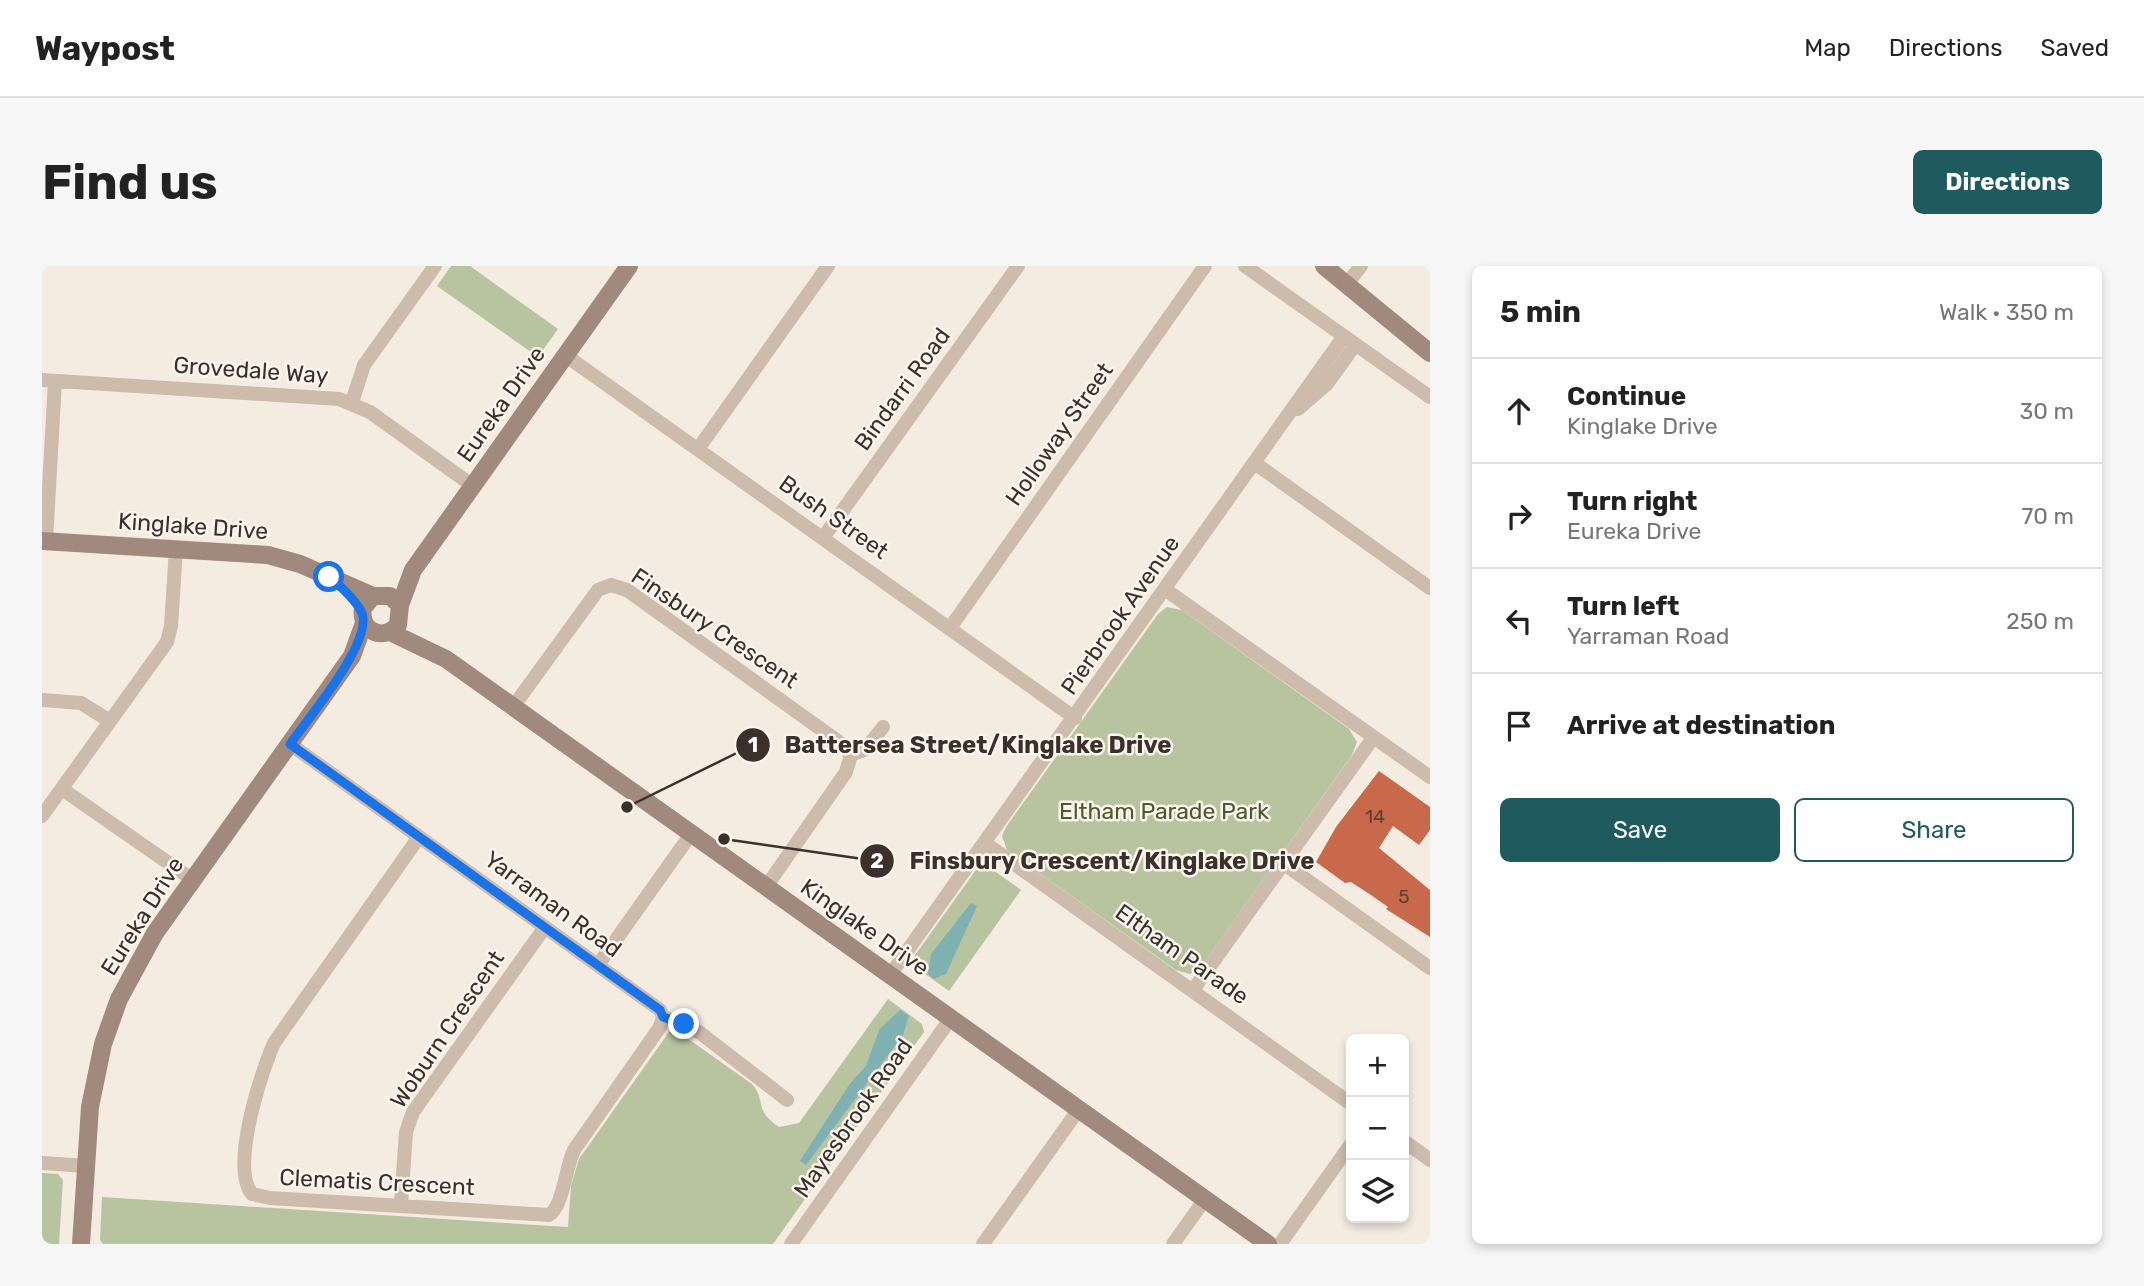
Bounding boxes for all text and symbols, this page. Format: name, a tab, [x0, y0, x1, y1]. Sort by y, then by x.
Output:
text: Waypost	[35, 29, 175, 68]
text: Map	[1804, 34, 1851, 62]
text: Directions	[1889, 34, 2002, 62]
text: Saved	[2040, 34, 2109, 62]
button: Directions	[1913, 150, 2102, 214]
text: Find us	[42, 153, 218, 211]
text: 5 min	[1500, 294, 1581, 330]
text: Walk · 350 m	[1939, 298, 2074, 326]
street label: Bindarri Road	[848, 322, 956, 456]
street label: Eureka Drive	[451, 341, 551, 467]
street label: Grovedale Way	[173, 351, 330, 389]
street label: Holloway Street	[999, 357, 1119, 511]
text: Continue	[1567, 381, 1686, 412]
icon: ahead	[1500, 392, 1538, 430]
text: 30 m	[2019, 397, 2074, 425]
text: Kinglake Drive	[1567, 412, 1718, 440]
street label: Bush Street	[774, 469, 894, 565]
text: Turn right	[1567, 486, 1697, 517]
icon: right	[1500, 497, 1538, 535]
text: 70 m	[2022, 502, 2074, 530]
street label: Kinglake Drive	[117, 507, 269, 545]
text: Eureka Drive	[1567, 517, 1701, 545]
street label: Pierbrook Avenue	[1055, 530, 1185, 700]
route start	[313, 561, 344, 592]
street label: Finsbury Crescent	[626, 562, 804, 694]
text: Turn left	[1567, 591, 1679, 622]
icon: left	[1500, 602, 1538, 640]
text: 250 m	[2006, 607, 2074, 635]
text: Yarraman Road	[1567, 622, 1730, 650]
icon: arrive	[1500, 707, 1538, 745]
text: Arrive at destination	[1567, 710, 1835, 741]
callout: Battersea Street/Kinglake Drive	[735, 722, 1185, 767]
text: Battersea Street/Kinglake Drive	[784, 731, 1172, 759]
text: 1	[748, 732, 758, 757]
park label: Eltham Parade Park	[1059, 797, 1269, 825]
button: Save	[1500, 798, 1780, 862]
button: Share	[1794, 798, 2074, 862]
house number: 14	[1365, 805, 1385, 828]
callout: Finsbury Crescent/Kinglake Drive	[860, 838, 1328, 883]
street label: Yarraman Road	[479, 845, 627, 963]
text: Finsbury Crescent/Kinglake Drive	[910, 847, 1314, 875]
text: 2	[870, 848, 884, 873]
street label: Eureka Drive	[95, 852, 189, 980]
street label: Kinglake Drive	[795, 872, 935, 982]
house number: 5	[1398, 885, 1410, 908]
street label: Eltham Parade	[1110, 898, 1254, 1010]
street label: Woburn Crescent	[384, 945, 510, 1113]
route end	[668, 1008, 699, 1039]
street label: Mayesbrook Road	[788, 1033, 918, 1203]
map controls	[1346, 1034, 1409, 1223]
button: +	[1346, 1034, 1409, 1097]
button: −	[1346, 1097, 1409, 1160]
button: layers	[1346, 1160, 1409, 1223]
street label: Clematis Crescent	[279, 1163, 475, 1201]

